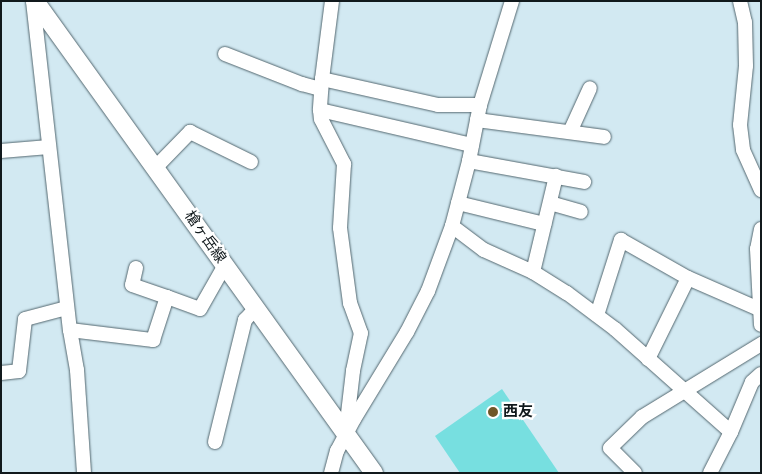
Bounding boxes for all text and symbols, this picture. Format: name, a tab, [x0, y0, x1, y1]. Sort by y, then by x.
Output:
street label: 槍ヶ岳線	[180, 207, 230, 267]
place label: 西友	[503, 403, 533, 421]
marker: 西友	[487, 406, 499, 418]

